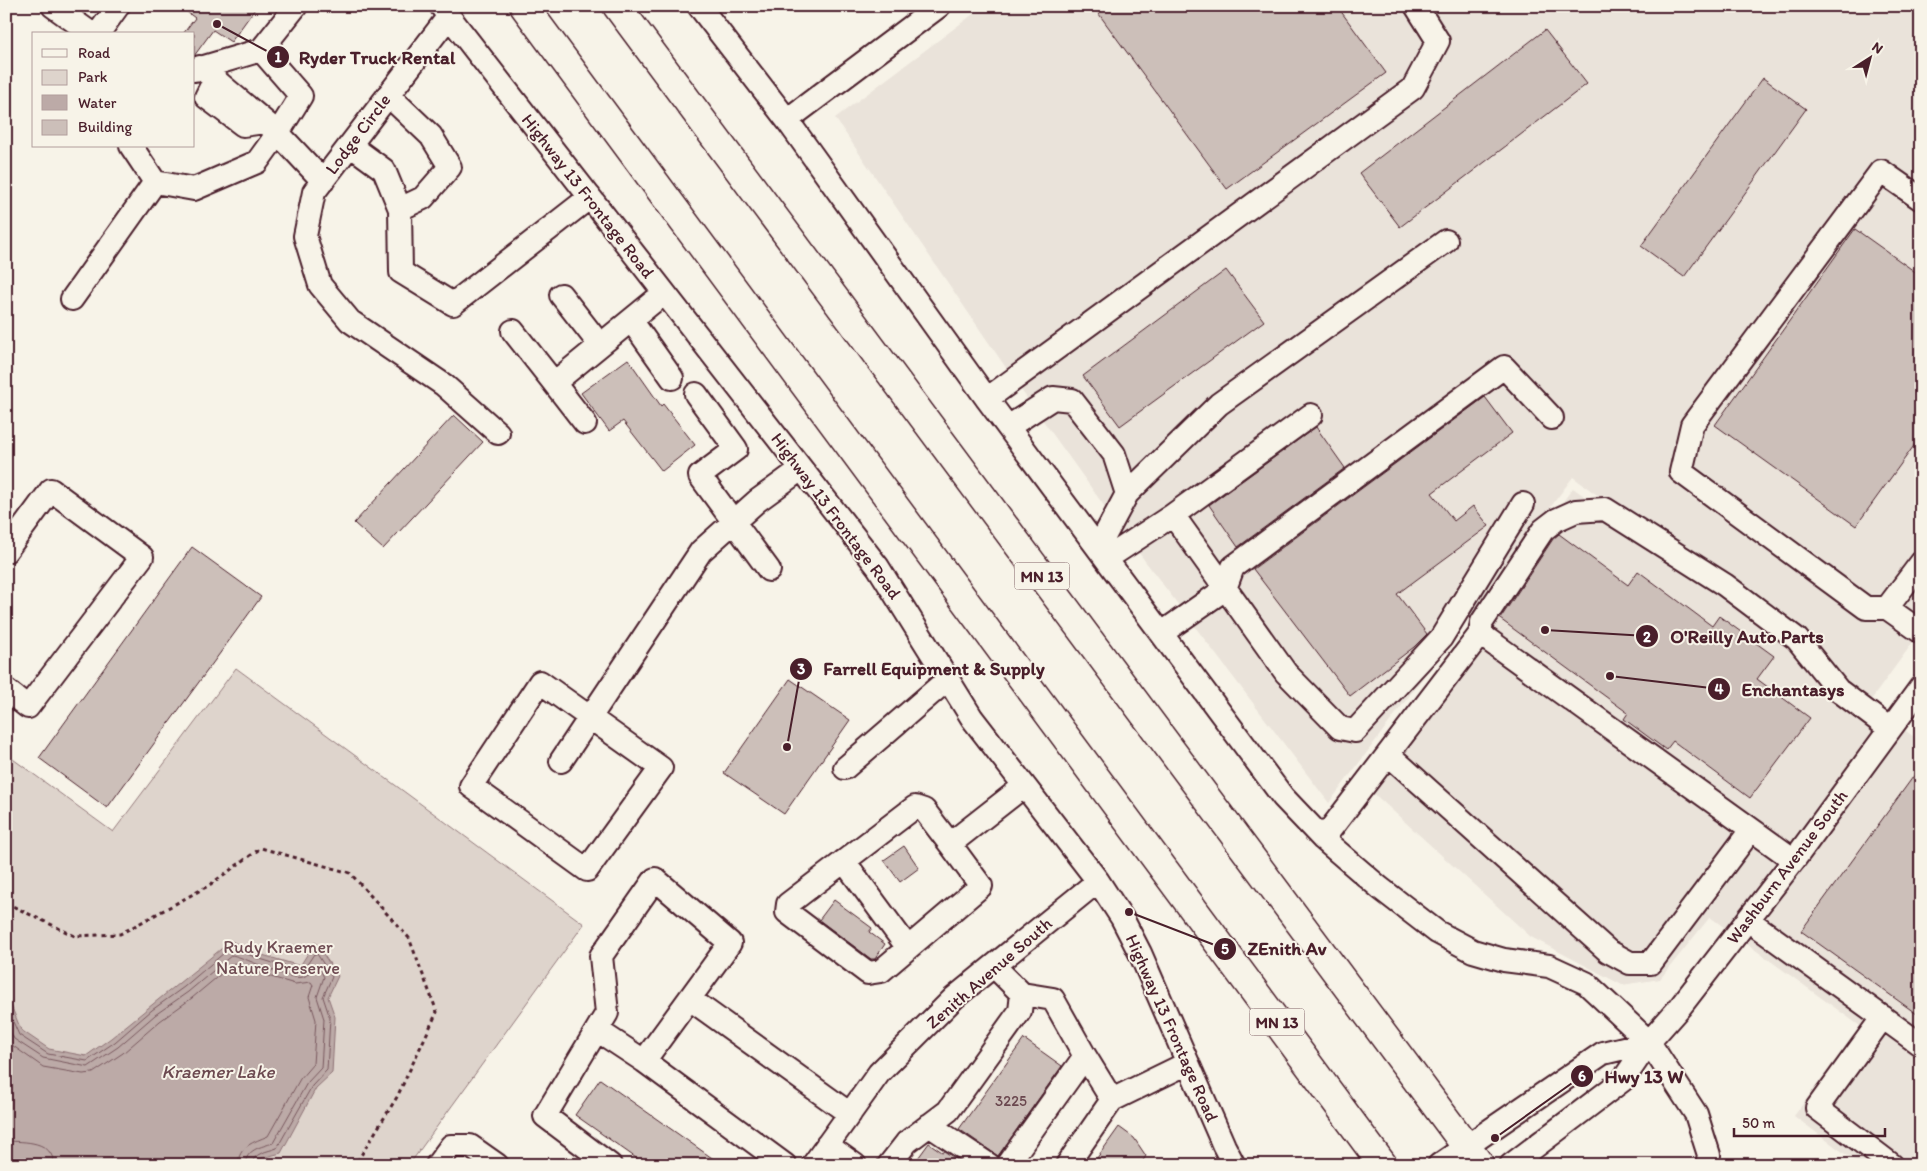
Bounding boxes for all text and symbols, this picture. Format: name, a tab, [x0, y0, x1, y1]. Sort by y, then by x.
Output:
legend	[32, 32, 195, 148]
north arrow	[1844, 32, 1894, 82]
text: N	[1869, 38, 1886, 58]
callout: Ryder Truck Rental	[265, 40, 465, 74]
text: Road	[78, 44, 111, 62]
text: Ryder Truck Rental	[299, 46, 456, 69]
text: 1	[275, 48, 282, 66]
text: Park	[78, 68, 108, 86]
street label: Lodge Circle	[321, 89, 395, 179]
text: Water	[78, 94, 117, 112]
street label: Highway 13 Frontage Road	[517, 109, 659, 283]
text: Building	[78, 118, 132, 136]
street label: Highway 13 Frontage Road	[766, 428, 906, 604]
road number: MN 13	[1014, 562, 1070, 590]
callout: O'Reilly Auto Parts	[1635, 619, 1833, 653]
text: O'Reilly Auto Parts	[1670, 625, 1824, 648]
text: 2	[1643, 628, 1651, 646]
callout: Farrell Equipment & Supply	[789, 652, 1055, 686]
text: Farrell Equipment & Supply	[823, 657, 1045, 680]
text: 3	[797, 660, 805, 678]
callout: Enchantasys	[1706, 672, 1854, 706]
text: Enchantasys	[1742, 678, 1845, 701]
text: 4	[1714, 680, 1724, 698]
street label: Washburn Avenue South	[1722, 785, 1852, 949]
street label: Zenith Avenue South	[922, 912, 1056, 1034]
street label: Highway 13 Frontage Road	[1121, 931, 1223, 1125]
callout: ZEnith Av	[1212, 932, 1336, 966]
park label: Rudy Kraemer Nature Preserve	[216, 936, 340, 979]
text: ZEnith Av	[1247, 937, 1327, 960]
text: 5	[1221, 940, 1229, 958]
road number: MN 13	[1250, 1009, 1304, 1036]
callout: Hwy 13 W	[1570, 1059, 1694, 1093]
water label: Kraemer Lake	[161, 1060, 275, 1083]
text: Hwy 13 W	[1605, 1065, 1684, 1088]
text: 6	[1578, 1067, 1586, 1085]
house number: 3225	[995, 1092, 1027, 1110]
scale bar	[1734, 1106, 1886, 1138]
text: 50 m	[1742, 1114, 1775, 1132]

